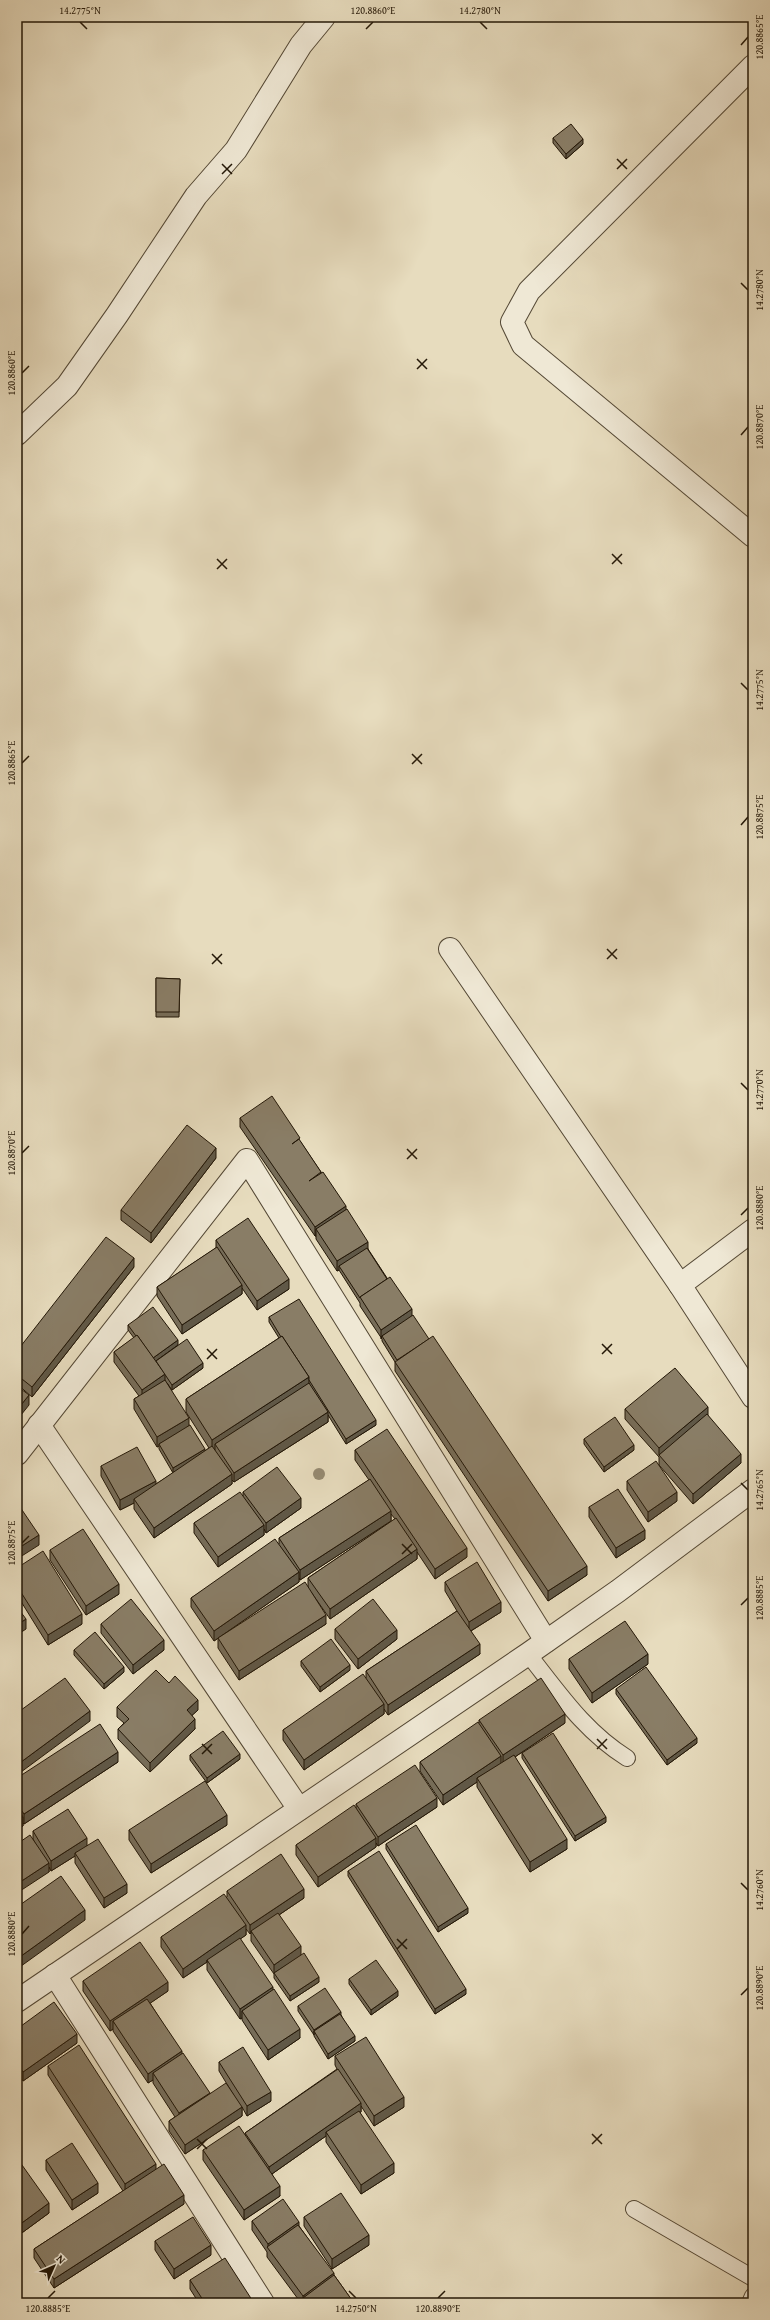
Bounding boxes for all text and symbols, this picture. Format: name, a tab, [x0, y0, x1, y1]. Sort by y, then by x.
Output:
text: 14.2775°N	[59, 3, 101, 18]
text: 120.8860°E	[351, 3, 395, 18]
text: 14.2780°N	[459, 3, 501, 18]
text: 120.8865°E	[752, 15, 767, 59]
text: 14.2780°N	[752, 269, 767, 311]
text: 120.8860°E	[4, 351, 19, 395]
text: 120.8870°E	[752, 405, 767, 449]
text: 14.2775°N	[752, 669, 767, 711]
text: 120.8865°E	[4, 741, 19, 785]
text: 120.8875°E	[752, 795, 767, 839]
text: 14.2770°N	[752, 1069, 767, 1111]
text: 120.8870°E	[4, 1131, 19, 1175]
text: 120.8880°E	[752, 1186, 767, 1230]
text: 14.2765°N	[752, 1469, 767, 1511]
text: 120.8875°E	[4, 1521, 19, 1565]
text: 120.8885°E	[752, 1576, 767, 1620]
text: 14.2760°N	[752, 1869, 767, 1911]
text: 120.8880°E	[4, 1912, 19, 1956]
text: 120.8890°E	[752, 1966, 767, 2010]
north arrow	[34, 2246, 74, 2286]
text: N	[53, 2251, 70, 2268]
text: 120.8885°E	[26, 2301, 70, 2316]
text: 14.2750°N	[335, 2301, 377, 2316]
text: 120.8890°E	[416, 2301, 460, 2316]

